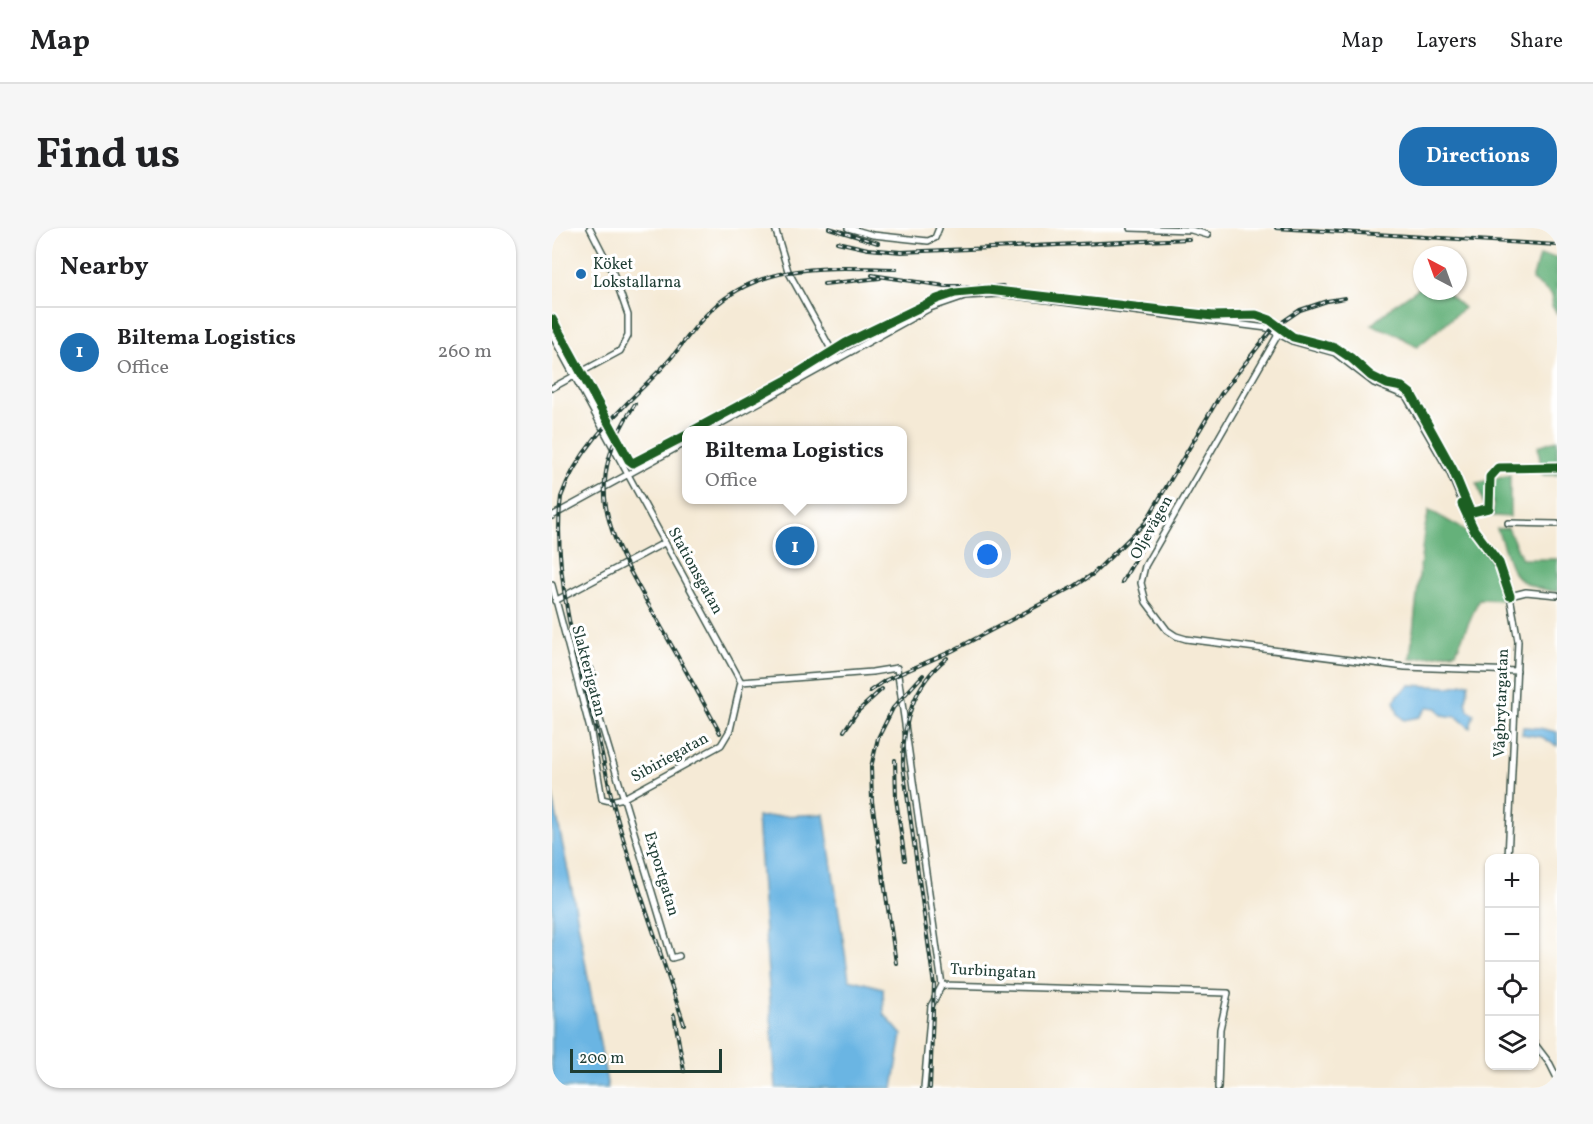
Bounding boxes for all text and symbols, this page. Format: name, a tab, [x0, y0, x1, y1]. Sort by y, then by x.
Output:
text: Map	[30, 22, 90, 61]
text: Map	[1341, 27, 1383, 56]
text: Layers	[1416, 27, 1477, 56]
text: Share	[1510, 27, 1563, 56]
text: Find us	[36, 127, 180, 186]
button: Directions	[1399, 127, 1557, 186]
north arrow	[1413, 246, 1467, 300]
text: Nearby	[60, 249, 149, 285]
place label: Köket Lokstallarna	[593, 254, 681, 294]
marker: Köket Lokstallarna	[574, 267, 588, 281]
text: Biltema Logistics	[117, 323, 296, 354]
text: 1	[75, 338, 84, 366]
text: 260 m	[437, 338, 492, 366]
text: Office	[117, 354, 169, 382]
popup	[682, 426, 907, 504]
text: Biltema Logistics	[705, 436, 884, 467]
text: Office	[705, 467, 757, 495]
street label: Oljevägen	[1125, 492, 1179, 564]
street label: Stationsgatan	[662, 523, 728, 619]
pin: 1	[776, 524, 814, 568]
your location	[973, 540, 1002, 569]
street label: Slakterigatan	[565, 623, 611, 719]
street label: Vågbrytargatan	[1489, 648, 1515, 758]
street label: Sibiriegatan	[627, 728, 713, 788]
street label: Exportgatan	[638, 829, 684, 919]
map controls	[1485, 854, 1539, 1070]
button: +	[1485, 854, 1539, 908]
button: −	[1485, 908, 1539, 962]
street label: Turbingatan	[949, 959, 1037, 985]
button: locate	[1485, 962, 1539, 1016]
button: layers	[1485, 1016, 1539, 1070]
scale bar	[570, 1046, 722, 1074]
text: 200 m	[579, 1048, 624, 1070]

